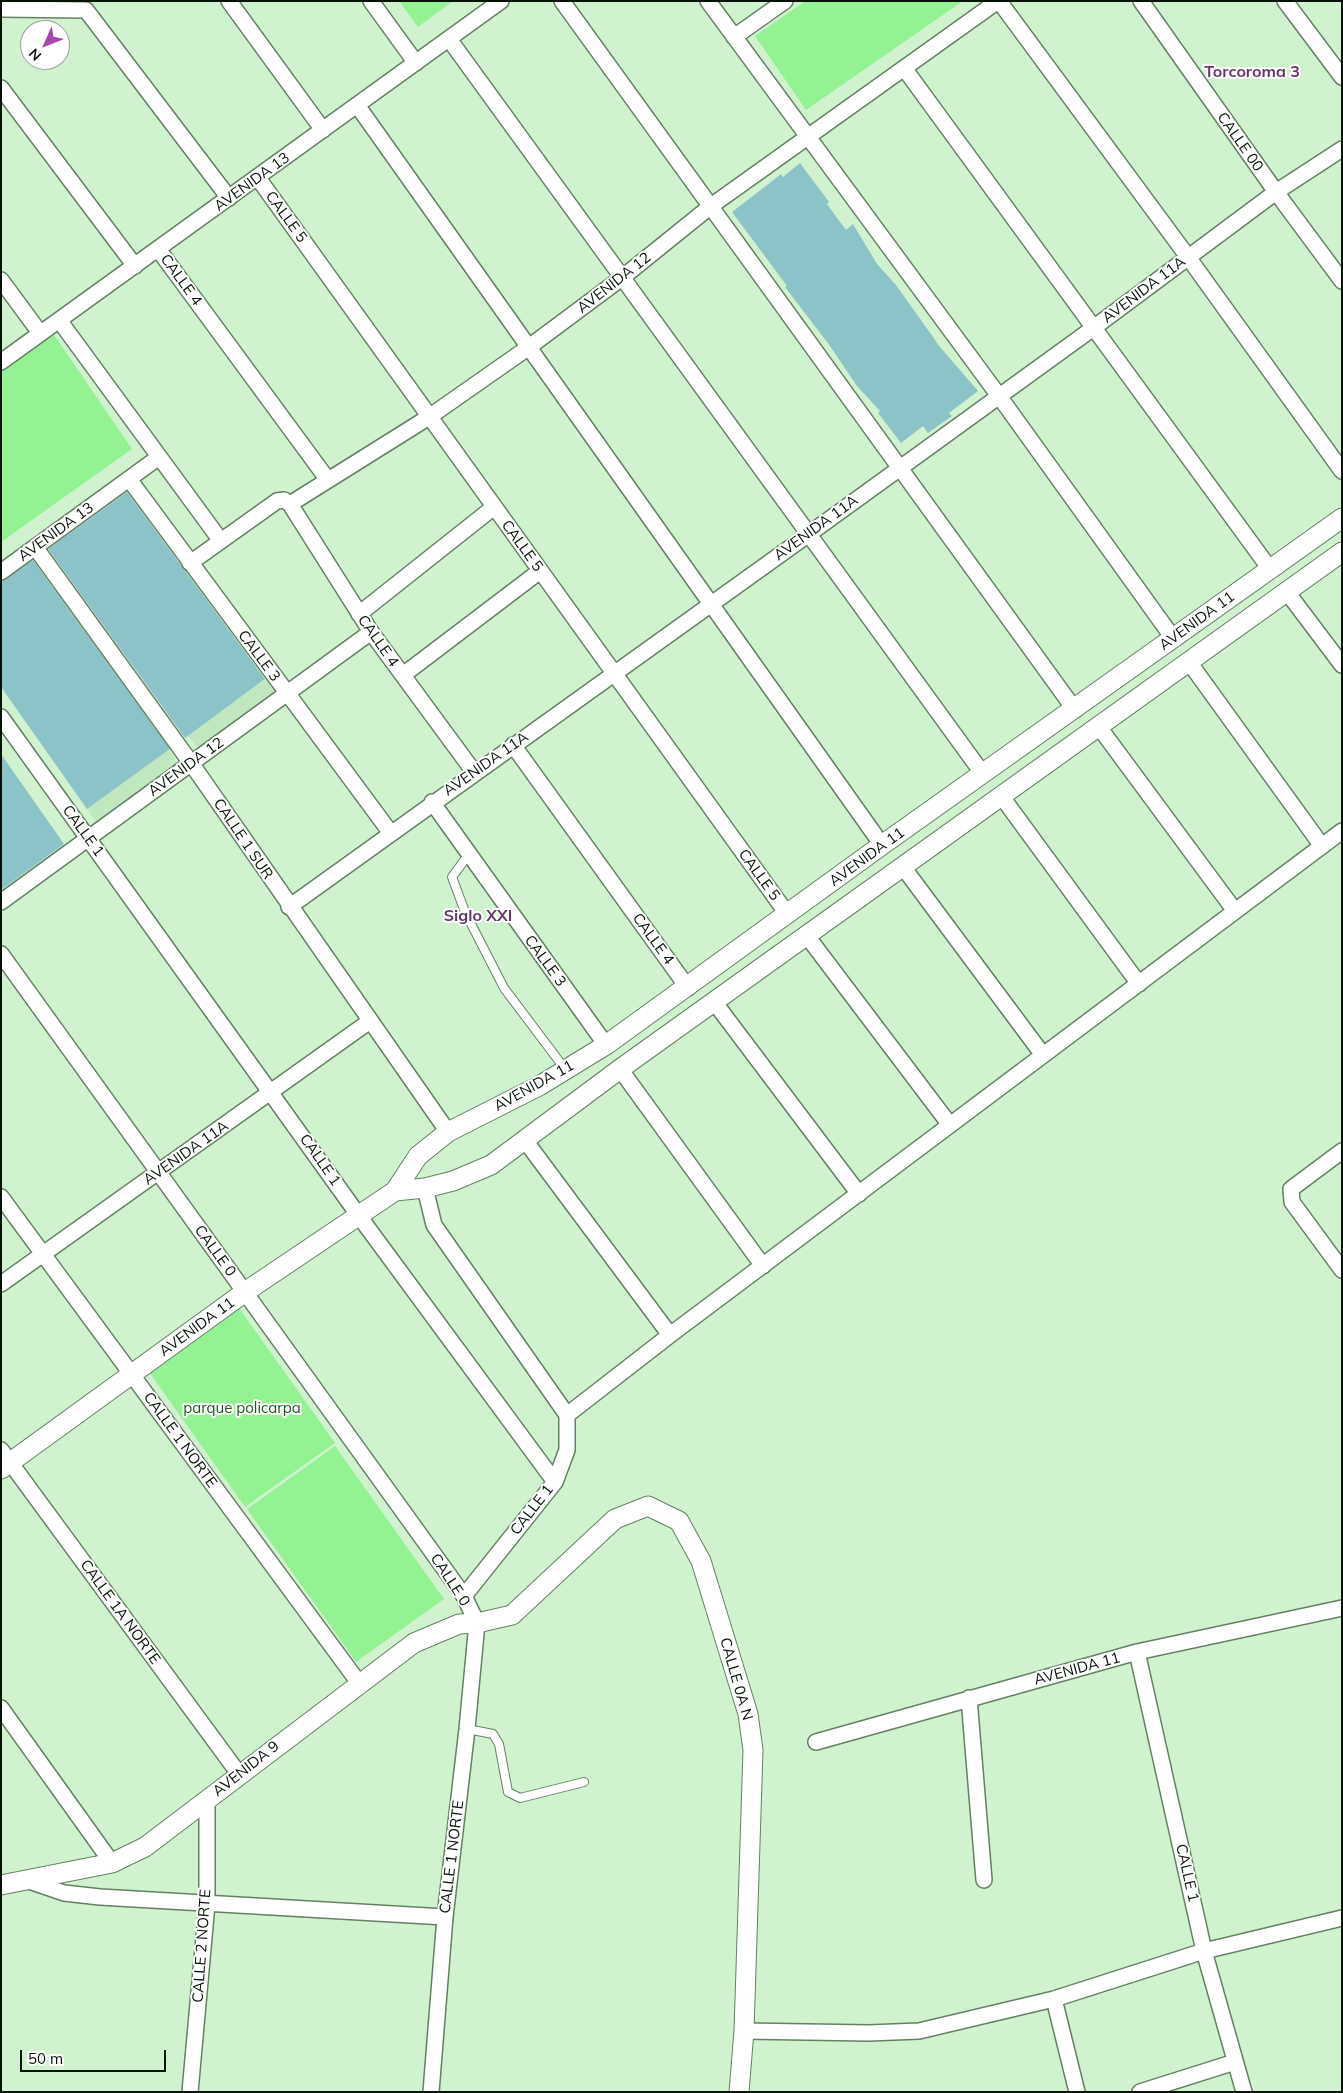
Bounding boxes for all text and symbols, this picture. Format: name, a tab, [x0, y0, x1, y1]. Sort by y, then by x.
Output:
north arrow	[20, 20, 70, 70]
text: N	[25, 45, 45, 65]
district label: Torcoroma 3	[1204, 62, 1300, 82]
street label: CALLE 00	[1213, 109, 1267, 175]
street label: AVENIDA 13	[211, 149, 293, 215]
street label: CALLE 5	[261, 188, 311, 246]
street label: AVENIDA 12	[574, 249, 654, 317]
street label: CALLE 4	[156, 251, 206, 309]
street label: AVENIDA 11A	[1099, 253, 1189, 327]
street label: AVENIDA 11A	[770, 491, 862, 565]
street label: AVENIDA 13	[15, 499, 97, 565]
street label: CALLE 5	[497, 517, 547, 575]
street label: AVENIDA 11	[1156, 588, 1238, 654]
street label: CALLE 4	[354, 612, 402, 670]
street label: CALLE 3	[234, 627, 284, 685]
street label: AVENIDA 11A	[440, 728, 532, 800]
street label: AVENIDA 12	[145, 734, 227, 800]
street label: CALLE 1 SUR	[209, 795, 277, 883]
street label: CALLE 1	[58, 802, 108, 860]
street label: AVENIDA 11	[826, 824, 908, 890]
street label: CALLE 5	[734, 846, 784, 904]
district label: Siglo XXI	[444, 906, 512, 926]
street label: CALLE 4	[628, 910, 678, 968]
street label: CALLE 3	[520, 932, 570, 990]
street label: AVENIDA 11	[491, 1057, 577, 1115]
street label: AVENIDA 11A	[140, 1117, 232, 1189]
street label: CALLE 1	[296, 1131, 344, 1189]
street label: CALLE 0	[190, 1222, 240, 1280]
street label: AVENIDA 11	[156, 1294, 238, 1360]
street label: CALLE 1 NORTE	[139, 1389, 221, 1491]
park label: parque policarpa	[183, 1399, 301, 1417]
street label: CALLE 1	[507, 1481, 557, 1539]
street label: CALLE 0	[426, 1550, 474, 1610]
street label: CALLE 1A NORTE	[76, 1556, 164, 1668]
street label: CALLE 0A N	[716, 1636, 756, 1722]
street label: AVENIDA 11	[1032, 1649, 1122, 1689]
street label: AVENIDA 9	[209, 1737, 283, 1801]
street label: CALLE 1 NORTE	[436, 1799, 468, 1915]
street label: CALLE 1	[1172, 1842, 1202, 1904]
street label: CALLE 2 NORTE	[189, 1889, 215, 2003]
scale bar	[22, 2040, 169, 2072]
text: 50 m	[28, 2049, 63, 2068]

